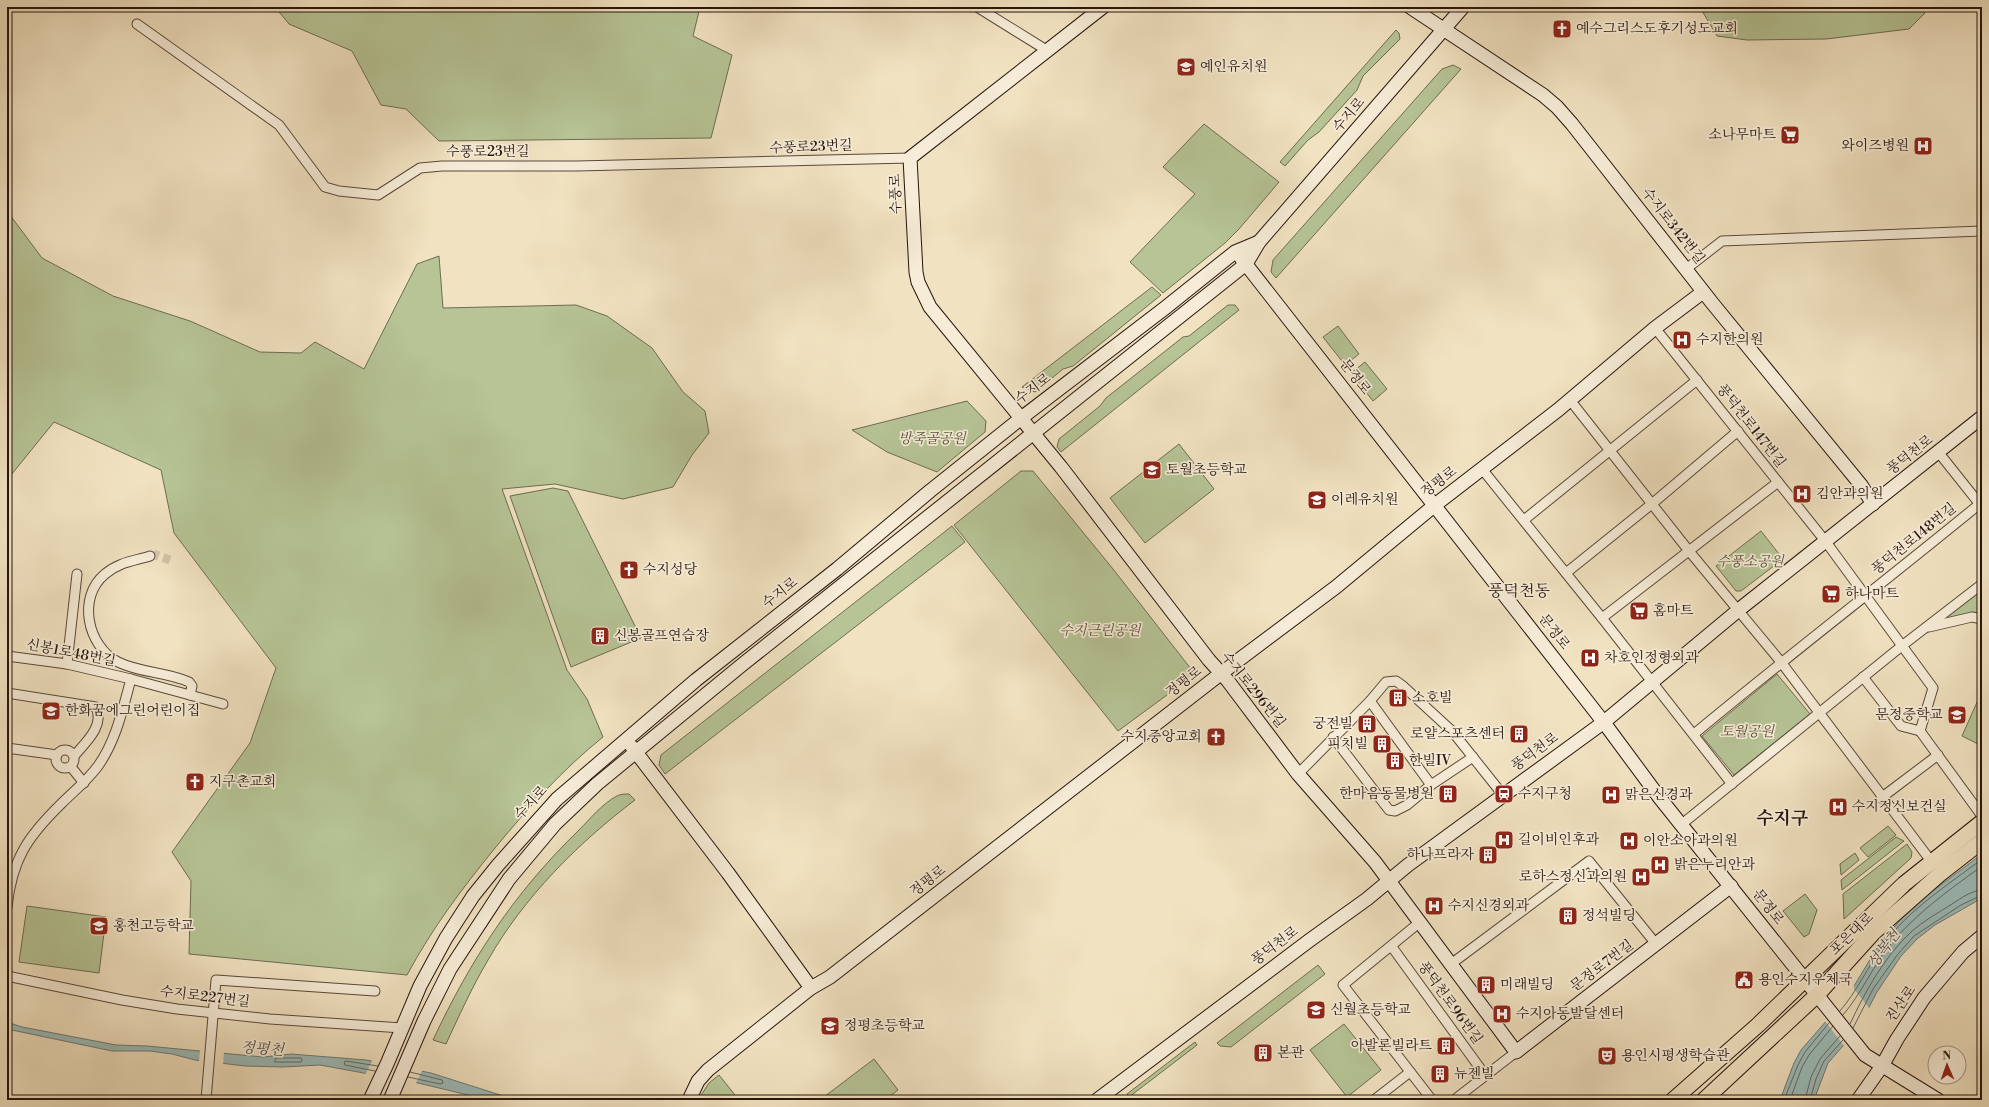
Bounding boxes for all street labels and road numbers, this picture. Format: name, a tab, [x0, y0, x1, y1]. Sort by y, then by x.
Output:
street label: 수지로	[1329, 93, 1369, 136]
street label: 수풍로23번길	[769, 137, 853, 157]
street label: 수풍로23번길	[446, 143, 530, 161]
street label: 수풍로	[886, 173, 906, 215]
street label: 수지로342번길	[1638, 184, 1708, 268]
street label: 문정로	[1335, 355, 1375, 399]
street label: 수지로	[1011, 369, 1055, 408]
street label: 풍덕천로147번길	[1713, 380, 1789, 472]
street label: 풍덕천로	[1883, 431, 1937, 479]
street label: 정평로	[1417, 462, 1461, 501]
street label: 풍덕천로148번길	[1868, 499, 1960, 579]
street label: 수지로	[758, 573, 802, 613]
street label: 문정로	[1534, 610, 1574, 654]
street label: 신봉1로48번길	[25, 636, 117, 670]
street label: 수지로296번길	[1217, 648, 1289, 732]
street label: 정평로	[1162, 662, 1206, 702]
street label: 풍덕천로	[1508, 729, 1563, 775]
street label: 수지로	[511, 782, 552, 824]
street label: 정평로	[906, 861, 950, 901]
street label: 문정로	[1748, 885, 1788, 929]
street label: 포은대로	[1826, 908, 1878, 959]
street label: 풍덕천로	[1248, 922, 1302, 969]
street label: 문정로7번길	[1567, 936, 1637, 996]
street label: 풍덕천로96번길	[1414, 958, 1486, 1048]
street label: 진산로	[1882, 982, 1920, 1026]
street label: 수지로227번길	[159, 983, 251, 1011]

